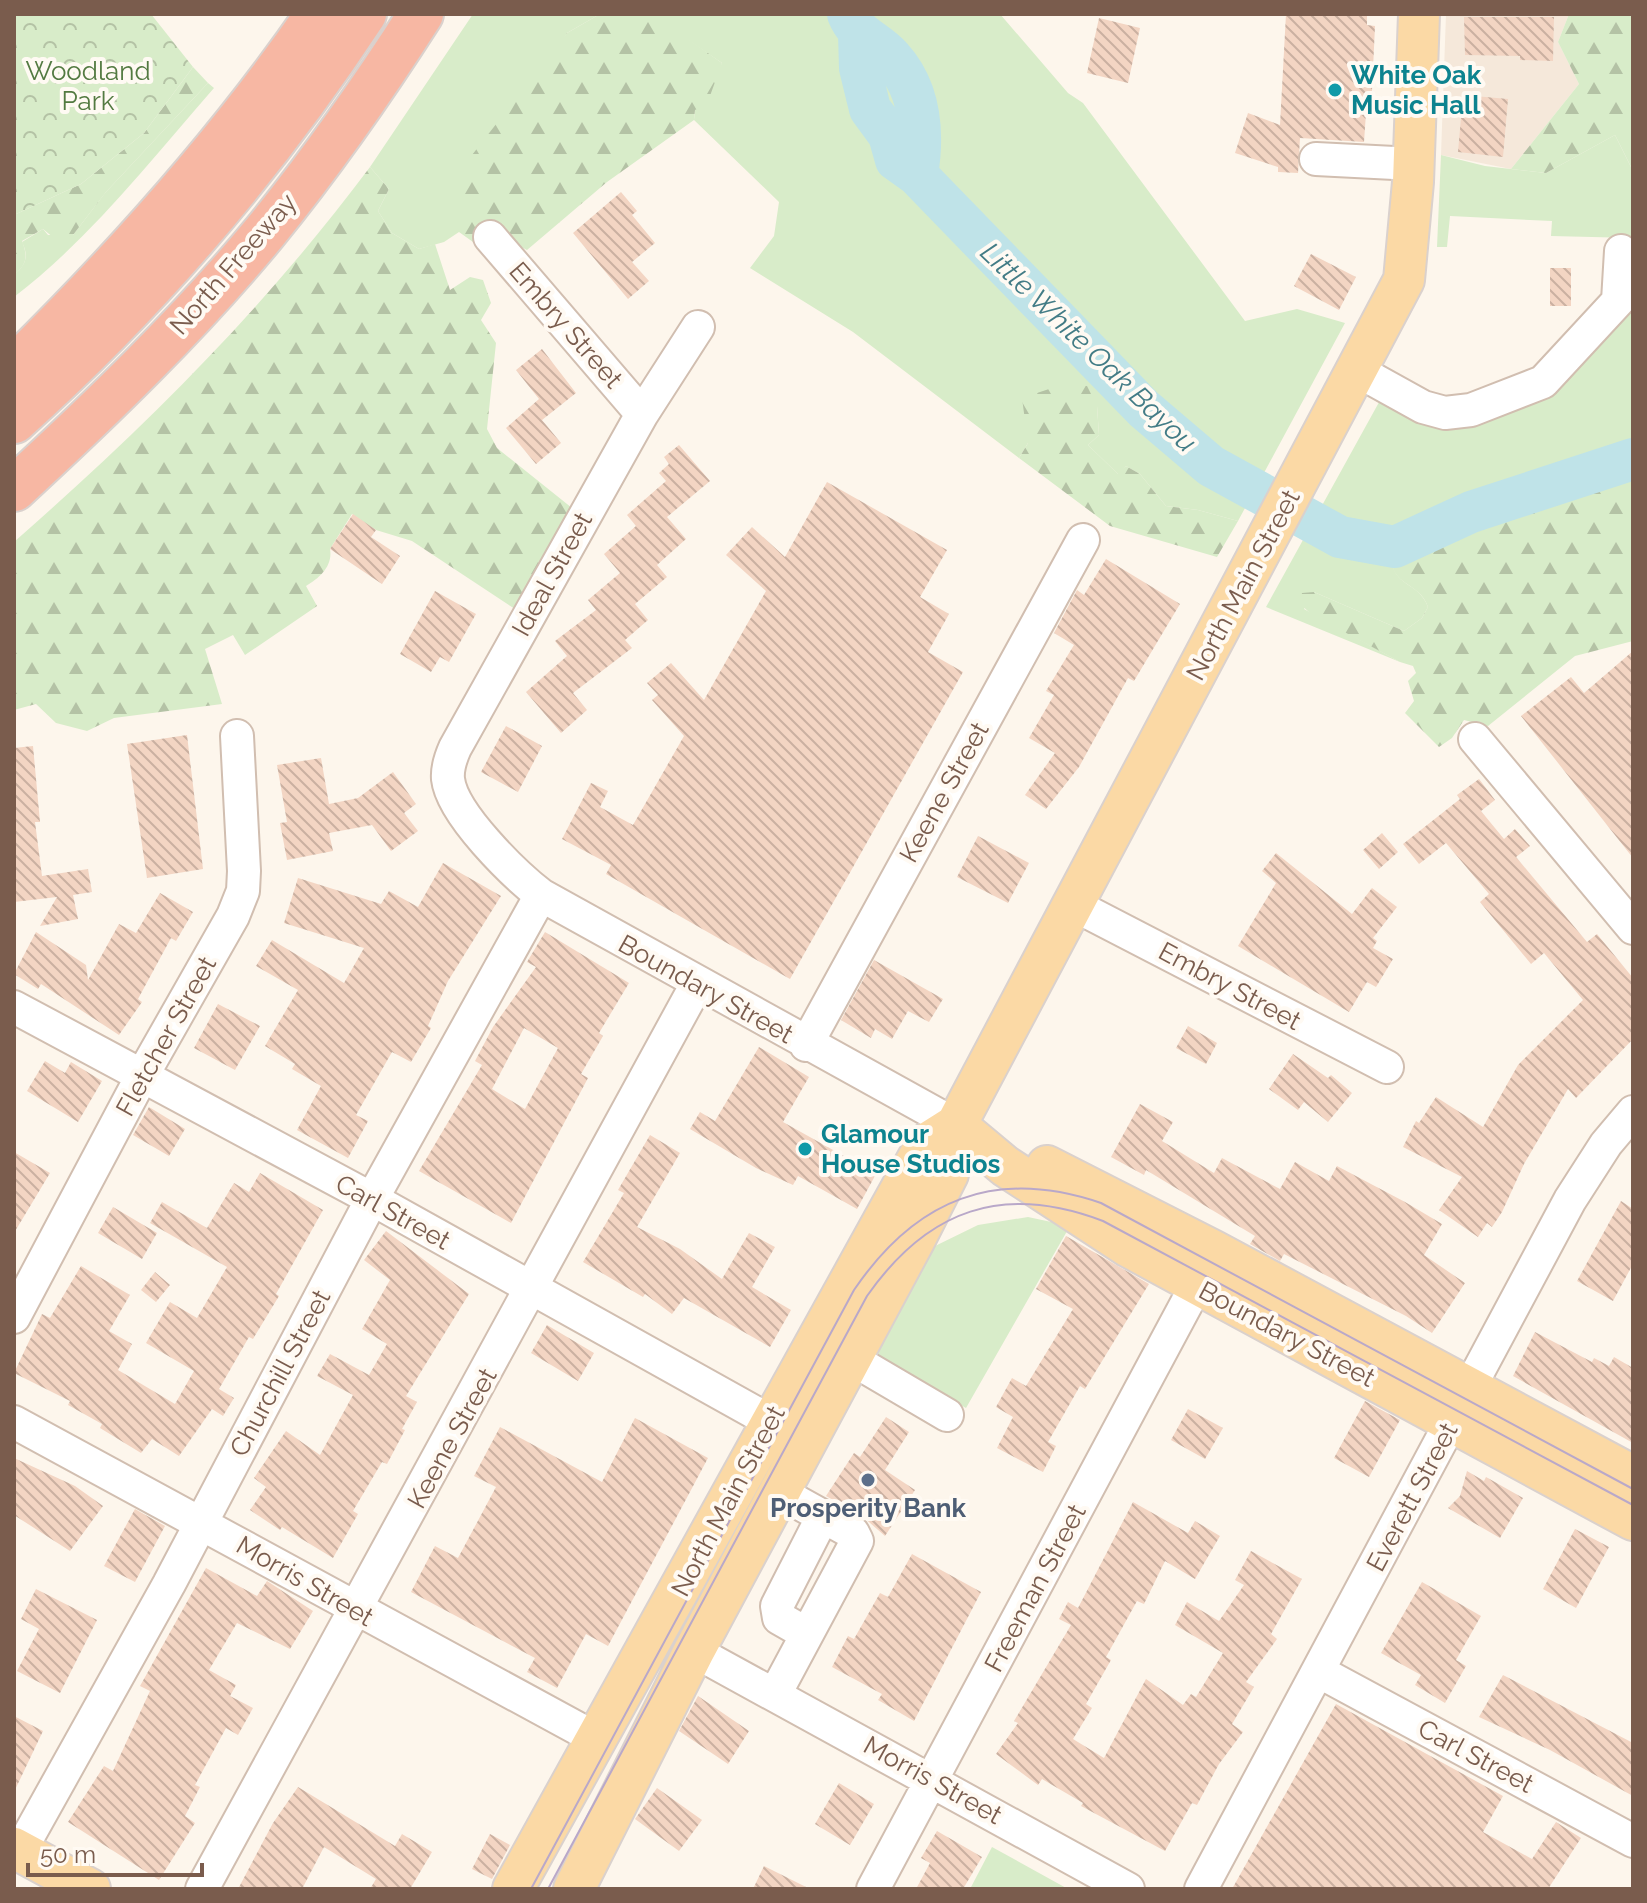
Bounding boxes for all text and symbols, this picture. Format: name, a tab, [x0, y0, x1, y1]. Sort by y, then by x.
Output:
park label: Woodland Park	[25, 56, 151, 116]
place label: White Oak Music Hall	[1351, 60, 1482, 120]
marker: White Oak Music Hall	[1326, 81, 1344, 99]
street label: North Freeway	[164, 187, 302, 341]
water label: Little White Oak Bayou	[974, 236, 1203, 459]
street label: Embry Street	[503, 256, 629, 394]
street label: North Main Street	[1180, 484, 1306, 685]
street label: Ideal Street	[506, 507, 598, 641]
street label: Keene Street	[893, 716, 995, 867]
street label: Boundary Street	[613, 929, 799, 1050]
street label: Embry Street	[1154, 936, 1307, 1036]
street label: Fletcher Street	[110, 951, 222, 1121]
place label: Glamour House Studios	[821, 1119, 1000, 1179]
marker: Glamour House Studios	[796, 1140, 814, 1158]
street label: Carl Street	[331, 1168, 456, 1256]
street label: Boundary Street	[1194, 1275, 1380, 1393]
street label: Churchill Street	[223, 1284, 337, 1461]
street label: Keene Street	[401, 1362, 503, 1513]
street label: North Main Street	[665, 1400, 791, 1601]
street label: Everett Street	[1360, 1417, 1464, 1576]
marker: Prosperity Bank	[859, 1471, 877, 1489]
place label: Prosperity Bank	[770, 1493, 967, 1523]
street label: Freeman Street	[978, 1499, 1092, 1677]
street label: Morris Street	[231, 1530, 379, 1632]
street label: Carl Street	[1413, 1713, 1539, 1799]
street label: Morris Street	[859, 1730, 1008, 1830]
scale bar	[28, 1827, 202, 1877]
text: 50 m	[40, 1840, 96, 1869]

